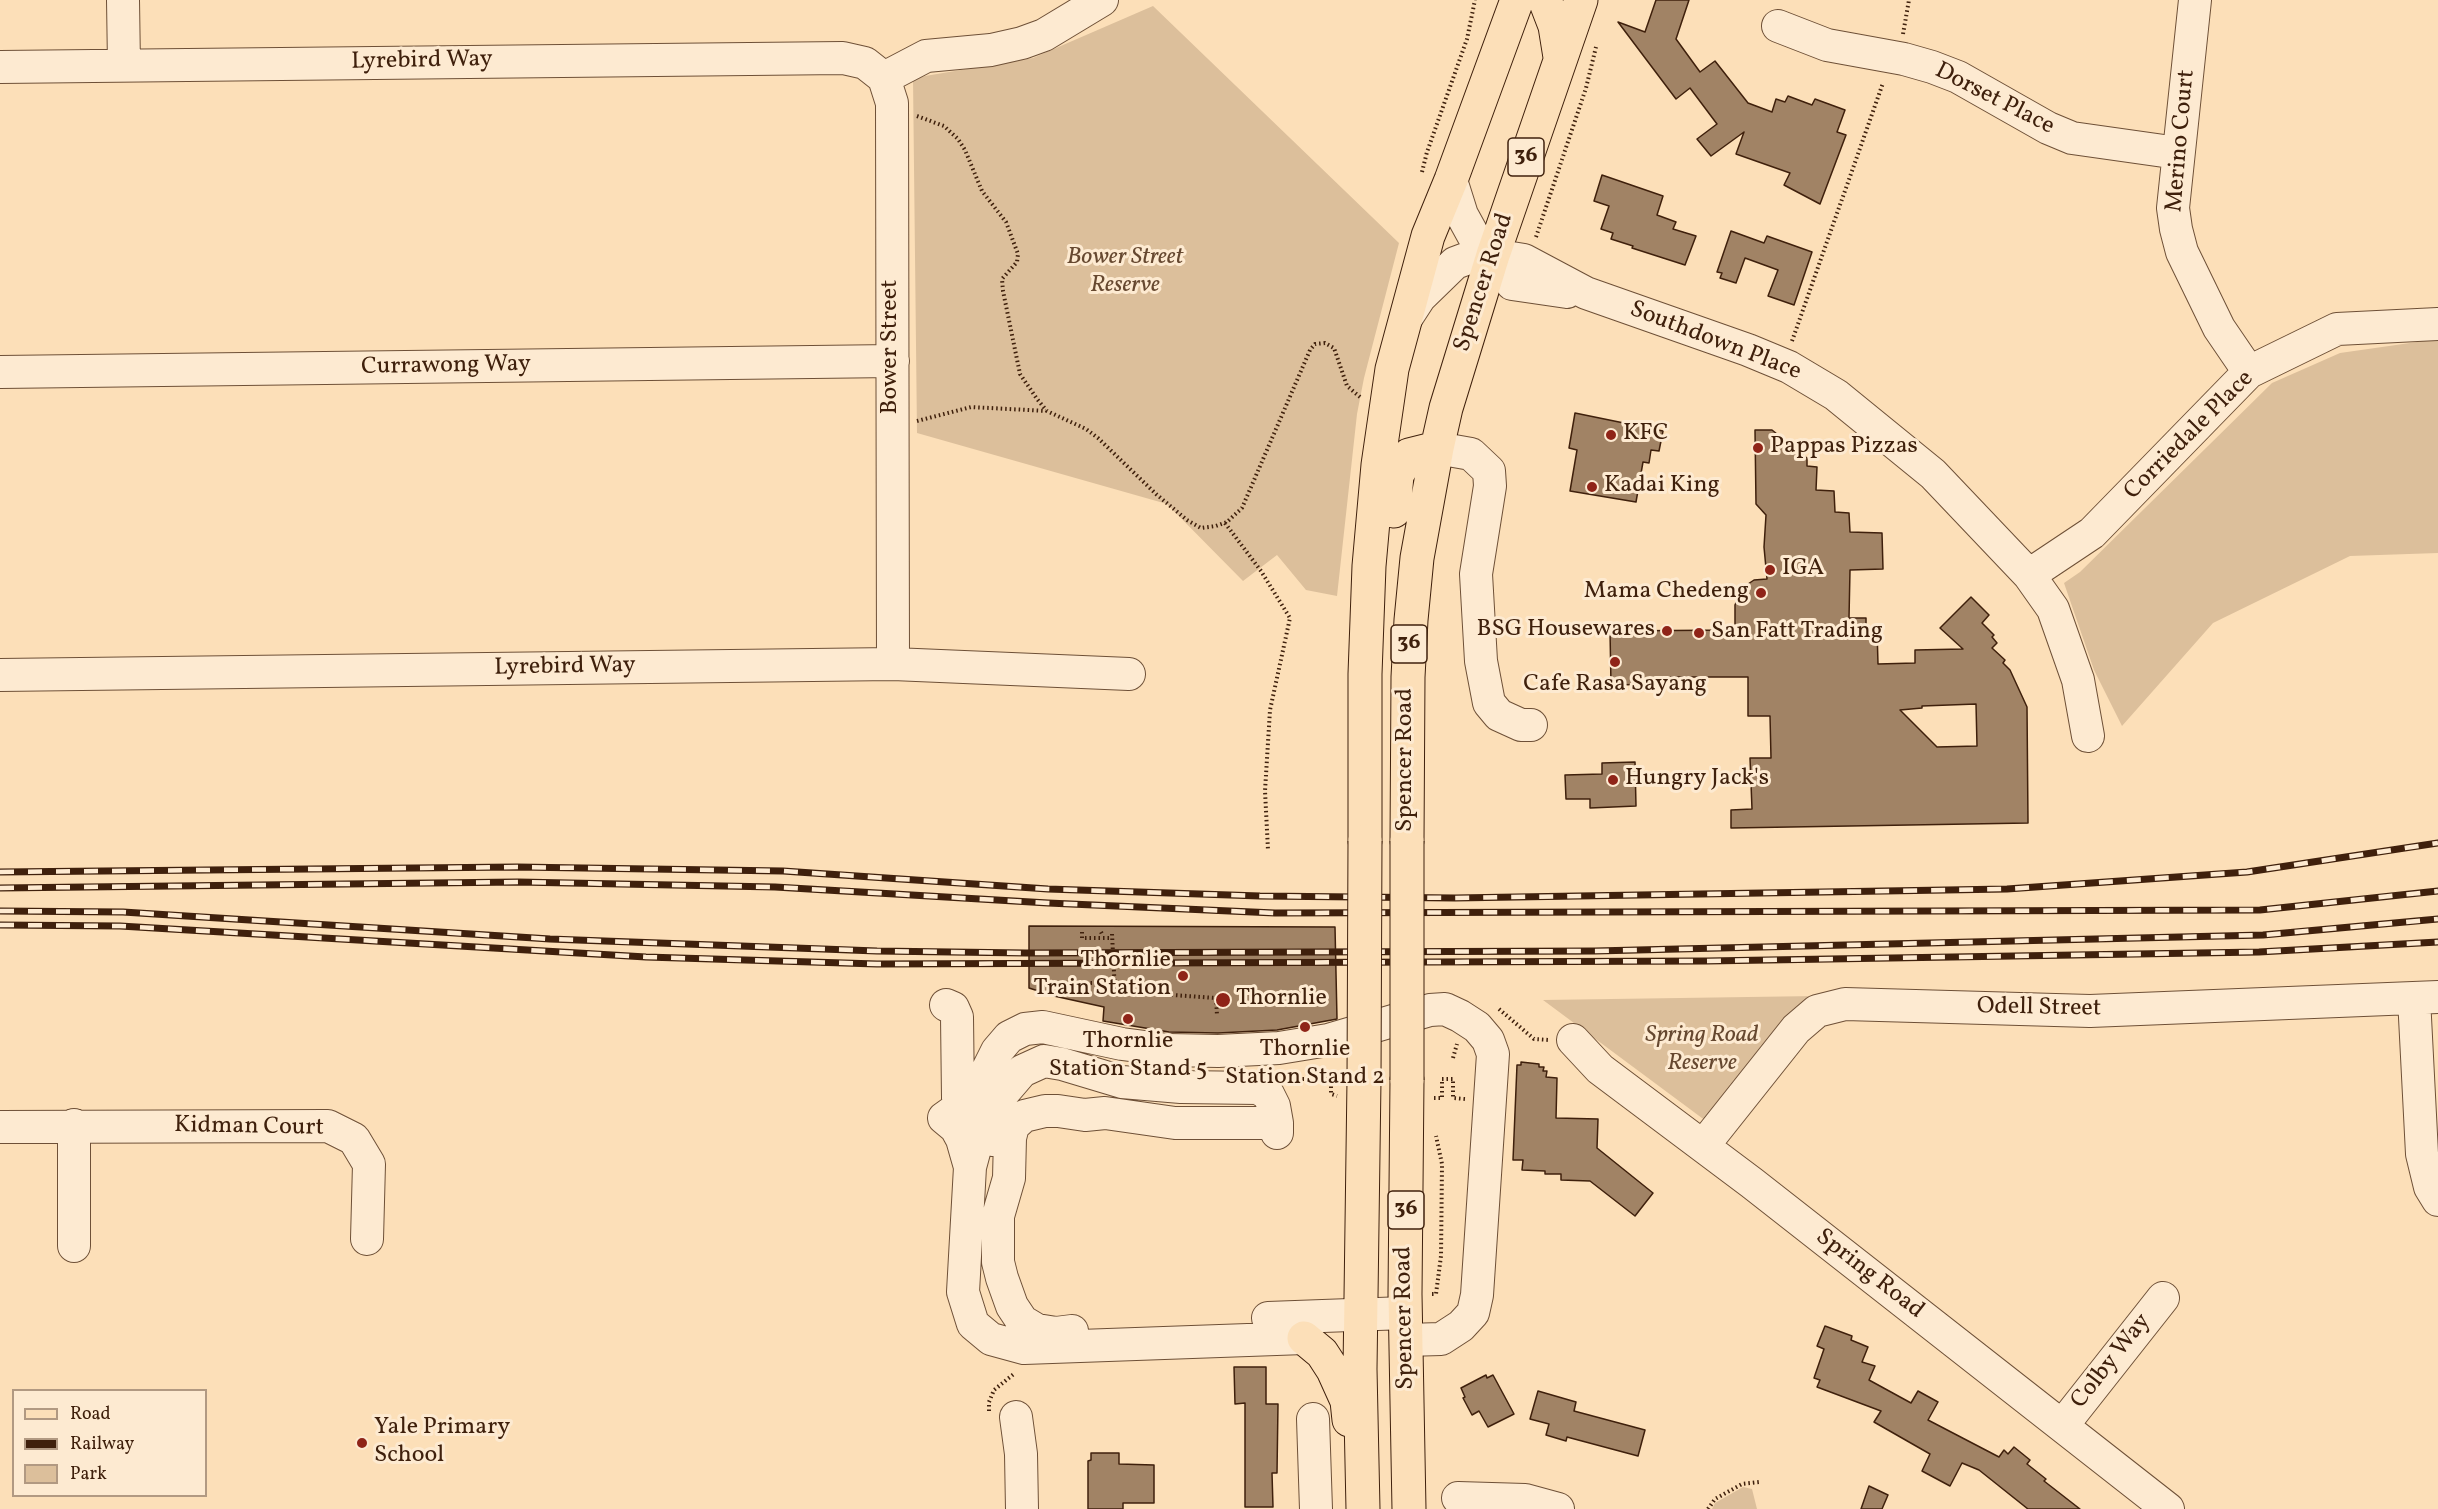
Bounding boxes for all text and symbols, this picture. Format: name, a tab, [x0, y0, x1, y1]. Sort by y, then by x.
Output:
street label: Lyrebird Way	[351, 46, 493, 78]
street label: Dorset Place	[1929, 58, 2059, 142]
street label: Merino Court	[2161, 69, 2203, 213]
road number: 36	[1508, 138, 1544, 176]
street label: Spencer Road	[1449, 210, 1521, 356]
park label: Bower Street Reserve	[1067, 245, 1183, 301]
street label: Bower Street	[878, 280, 906, 414]
street label: Southdown Place	[1625, 296, 1805, 388]
street label: Currawong Way	[361, 351, 531, 383]
street label: Corriedale Place	[2119, 365, 2261, 507]
place label: KFC	[1623, 421, 1668, 449]
marker: KFC	[1604, 428, 1618, 442]
place label: Pappas Pizzas	[1770, 434, 1918, 462]
marker: Pappas Pizzas	[1751, 441, 1765, 455]
place label: Kadai King	[1604, 473, 1720, 501]
marker: Kadai King	[1585, 480, 1599, 494]
place label: IGA	[1782, 556, 1824, 584]
marker: IGA	[1763, 563, 1777, 577]
place label: Mama Chedeng	[1584, 579, 1749, 607]
marker: Mama Chedeng	[1754, 586, 1768, 600]
place label: BSG Housewares	[1476, 617, 1655, 645]
place label: San Fatt Trading	[1711, 619, 1883, 647]
marker: BSG Housewares	[1660, 624, 1674, 638]
road number: 36	[1391, 625, 1427, 663]
marker: San Fatt Trading	[1692, 626, 1706, 640]
street label: Lyrebird Way	[494, 652, 636, 684]
marker: Cafe Rasa Sayang	[1608, 655, 1622, 669]
place label: Cafe Rasa Sayang	[1523, 672, 1707, 700]
street label: Spencer Road	[1393, 688, 1421, 832]
place label: Hungry Jack's	[1625, 766, 1769, 794]
marker: Hungry Jack's	[1606, 773, 1620, 787]
place label: Thornlie Train Station	[1034, 948, 1171, 1004]
marker: Thornlie Train Station	[1176, 969, 1190, 983]
place label: Thornlie	[1236, 986, 1327, 1014]
marker: Thornlie	[1214, 991, 1232, 1009]
street label: Odell Street	[1977, 994, 2101, 1024]
marker: Thornlie Station Stand 5	[1121, 1012, 1135, 1026]
marker: Thornlie Station Stand 2	[1298, 1020, 1312, 1034]
park label: Spring Road Reserve	[1645, 1023, 1759, 1079]
place label: Thornlie Station Stand 5	[1049, 1029, 1207, 1085]
place label: Thornlie Station Stand 2	[1225, 1037, 1385, 1093]
street label: Kidman Court	[174, 1112, 324, 1144]
road number: 36	[1388, 1191, 1424, 1229]
street label: Spring Road	[1809, 1224, 1929, 1326]
street label: Spencer Road	[1390, 1246, 1422, 1390]
street label: Colby Way	[2066, 1309, 2158, 1415]
legend	[12, 1389, 207, 1497]
text: Road	[70, 1402, 111, 1427]
place label: Yale Primary School	[374, 1415, 510, 1471]
text: Railway	[70, 1432, 134, 1457]
marker: Yale Primary School	[355, 1436, 369, 1450]
text: Park	[70, 1462, 107, 1487]

